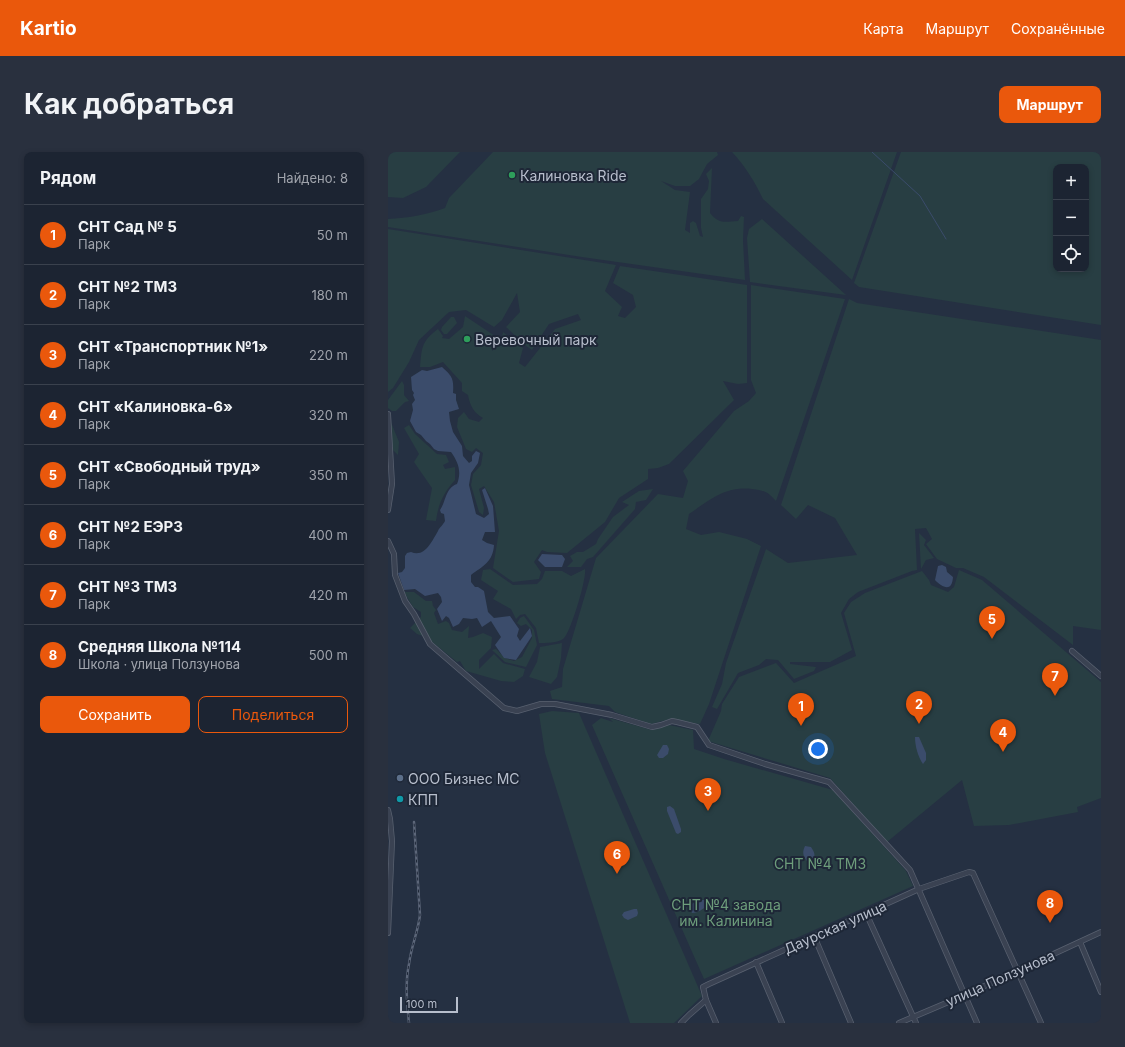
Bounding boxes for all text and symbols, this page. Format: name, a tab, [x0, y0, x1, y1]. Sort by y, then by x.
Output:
text: Kartio	[20, 17, 77, 40]
text: Карта	[863, 20, 904, 37]
text: Маршрут	[926, 20, 989, 37]
text: Сохранённые	[1011, 20, 1105, 37]
button: Маршрут	[999, 86, 1101, 123]
text: Как добраться	[24, 87, 234, 121]
map controls	[1053, 164, 1089, 272]
button: +	[1053, 164, 1089, 200]
place label: Калиновка Ride	[520, 167, 627, 184]
text: Рядом	[40, 168, 96, 188]
text: Найдено: 8	[277, 170, 348, 186]
marker: Калиновка Ride	[507, 170, 517, 180]
button: −	[1053, 200, 1089, 236]
text: СНТ Сад № 5	[78, 217, 177, 236]
text: 1	[50, 227, 56, 243]
text: 50 m	[317, 227, 348, 243]
text: Парк	[78, 236, 110, 252]
button: locate	[1053, 236, 1089, 272]
text: СНТ №2 ТМЗ	[78, 277, 177, 296]
text: 2	[49, 287, 57, 303]
text: 180 m	[311, 287, 348, 303]
text: Парк	[78, 296, 110, 312]
place label: Веревочный парк	[475, 331, 597, 348]
marker: Веревочный парк	[462, 334, 472, 344]
text: СНТ «Транспортник №1»	[78, 337, 268, 356]
text: 3	[49, 347, 57, 363]
text: 220 m	[309, 347, 348, 363]
text: Парк	[78, 356, 110, 372]
text: СНТ «Калиновка-6»	[78, 397, 233, 416]
text: 4	[49, 407, 57, 423]
text: 320 m	[309, 407, 348, 423]
text: Парк	[78, 416, 110, 432]
text: СНТ «Свободный труд»	[78, 457, 261, 476]
text: 5	[49, 467, 57, 483]
text: 350 m	[309, 467, 348, 483]
text: Парк	[78, 476, 110, 492]
text: СНТ №2 ЕЭРЗ	[78, 517, 183, 536]
text: 6	[49, 527, 57, 543]
text: 400 m	[308, 527, 348, 543]
text: Парк	[78, 536, 110, 552]
text: СНТ №3 ТМЗ	[78, 577, 177, 596]
text: 7	[49, 587, 57, 603]
text: 420 m	[308, 587, 348, 603]
text: Парк	[78, 596, 110, 612]
pin: 5	[979, 606, 1005, 639]
text: Средняя Школа №114	[78, 637, 241, 656]
text: 8	[49, 647, 57, 663]
text: 500 m	[309, 647, 348, 663]
text: Школа · улица Ползунова	[78, 656, 240, 672]
pin: 7	[1042, 663, 1068, 696]
pin: 2	[906, 691, 932, 724]
pin: 1	[788, 693, 814, 726]
button: Сохранить	[40, 696, 190, 733]
button: Поделиться	[198, 696, 348, 733]
pin: 4	[990, 719, 1016, 752]
your location	[808, 739, 828, 759]
place label: ООО Бизнес МС	[408, 770, 520, 787]
marker: ООО Бизнес МС	[395, 773, 405, 783]
pin: 3	[695, 778, 721, 811]
place label: КПП	[408, 791, 438, 808]
marker: КПП	[395, 794, 405, 804]
pin: 6	[604, 841, 630, 874]
park label: СНТ №4 ТМЗ	[774, 855, 866, 872]
pin: 8	[1037, 890, 1063, 923]
park label: СНТ №4 завода им. Калинина	[671, 896, 781, 929]
street label: Даурская улица	[781, 897, 889, 957]
street label: улица Ползунова	[943, 946, 1057, 1010]
scale bar	[400, 995, 458, 1014]
text: 100 m	[406, 997, 437, 1011]

